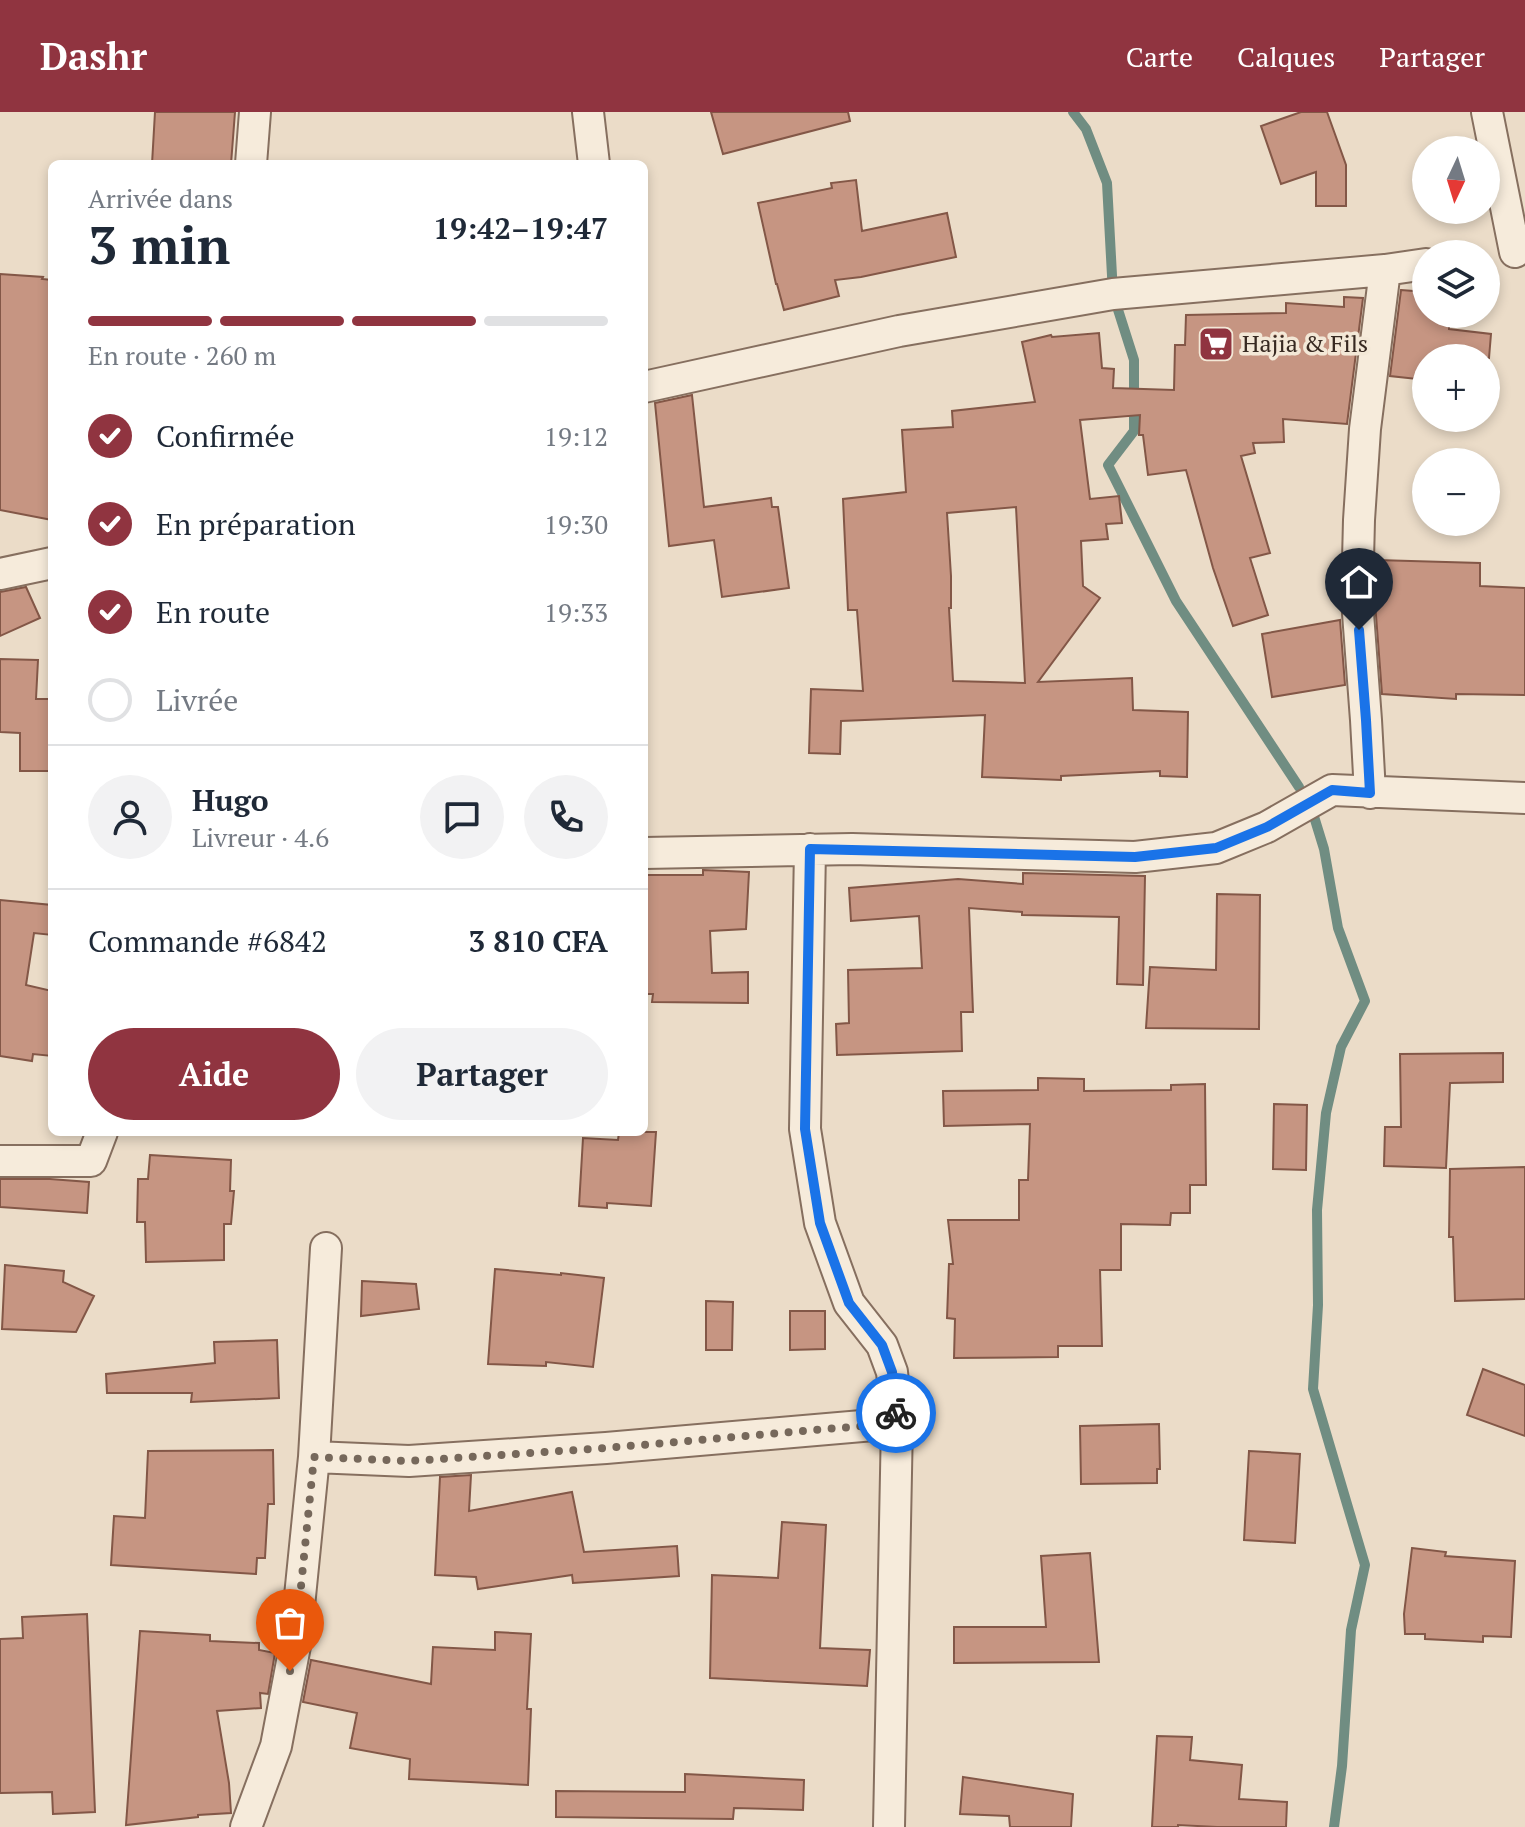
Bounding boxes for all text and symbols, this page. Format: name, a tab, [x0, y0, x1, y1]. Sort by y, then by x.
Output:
text: Dashr	[40, 31, 147, 81]
text: Carte	[1126, 38, 1193, 75]
text: Calques	[1237, 38, 1335, 75]
text: Partager	[1379, 38, 1485, 75]
north arrow	[1412, 136, 1500, 224]
map controls	[1412, 136, 1500, 536]
text: Arrivée dans	[88, 181, 233, 215]
text: 19:42–19:47	[433, 208, 608, 248]
text: 3 min	[88, 210, 230, 279]
button: layers	[1412, 240, 1500, 328]
supermarket icon: Hajia & Fils	[1197, 325, 1235, 363]
place label: Hajia & Fils	[1242, 327, 1368, 359]
text: En route · 260 m	[88, 338, 276, 372]
button: +	[1412, 344, 1500, 432]
icon: check	[88, 414, 132, 458]
text: Confirmée	[156, 416, 295, 456]
text: 19:12	[544, 419, 608, 453]
button: −	[1412, 448, 1500, 536]
icon: check	[88, 502, 132, 546]
text: En préparation	[156, 504, 356, 544]
text: 19:30	[544, 507, 608, 541]
pin	[1325, 548, 1393, 630]
icon: home	[1337, 560, 1381, 604]
icon: check	[88, 590, 132, 634]
text: En route	[156, 592, 270, 632]
text: 19:33	[544, 595, 608, 629]
text: Livrée	[156, 680, 238, 720]
button: person	[88, 775, 172, 859]
button: chat	[420, 775, 504, 859]
button: phone	[524, 775, 608, 859]
text: Hugo	[192, 780, 268, 820]
text: Livreur · 4.6	[192, 820, 329, 854]
text: Commande #6842	[88, 921, 327, 961]
text: 3 810 CFA	[468, 921, 608, 961]
button: Aide	[88, 1028, 340, 1120]
button: Partager	[356, 1028, 608, 1120]
courier	[856, 1373, 936, 1453]
icon: bike	[874, 1391, 918, 1435]
pin	[256, 1589, 324, 1671]
icon: bag	[268, 1601, 312, 1645]

